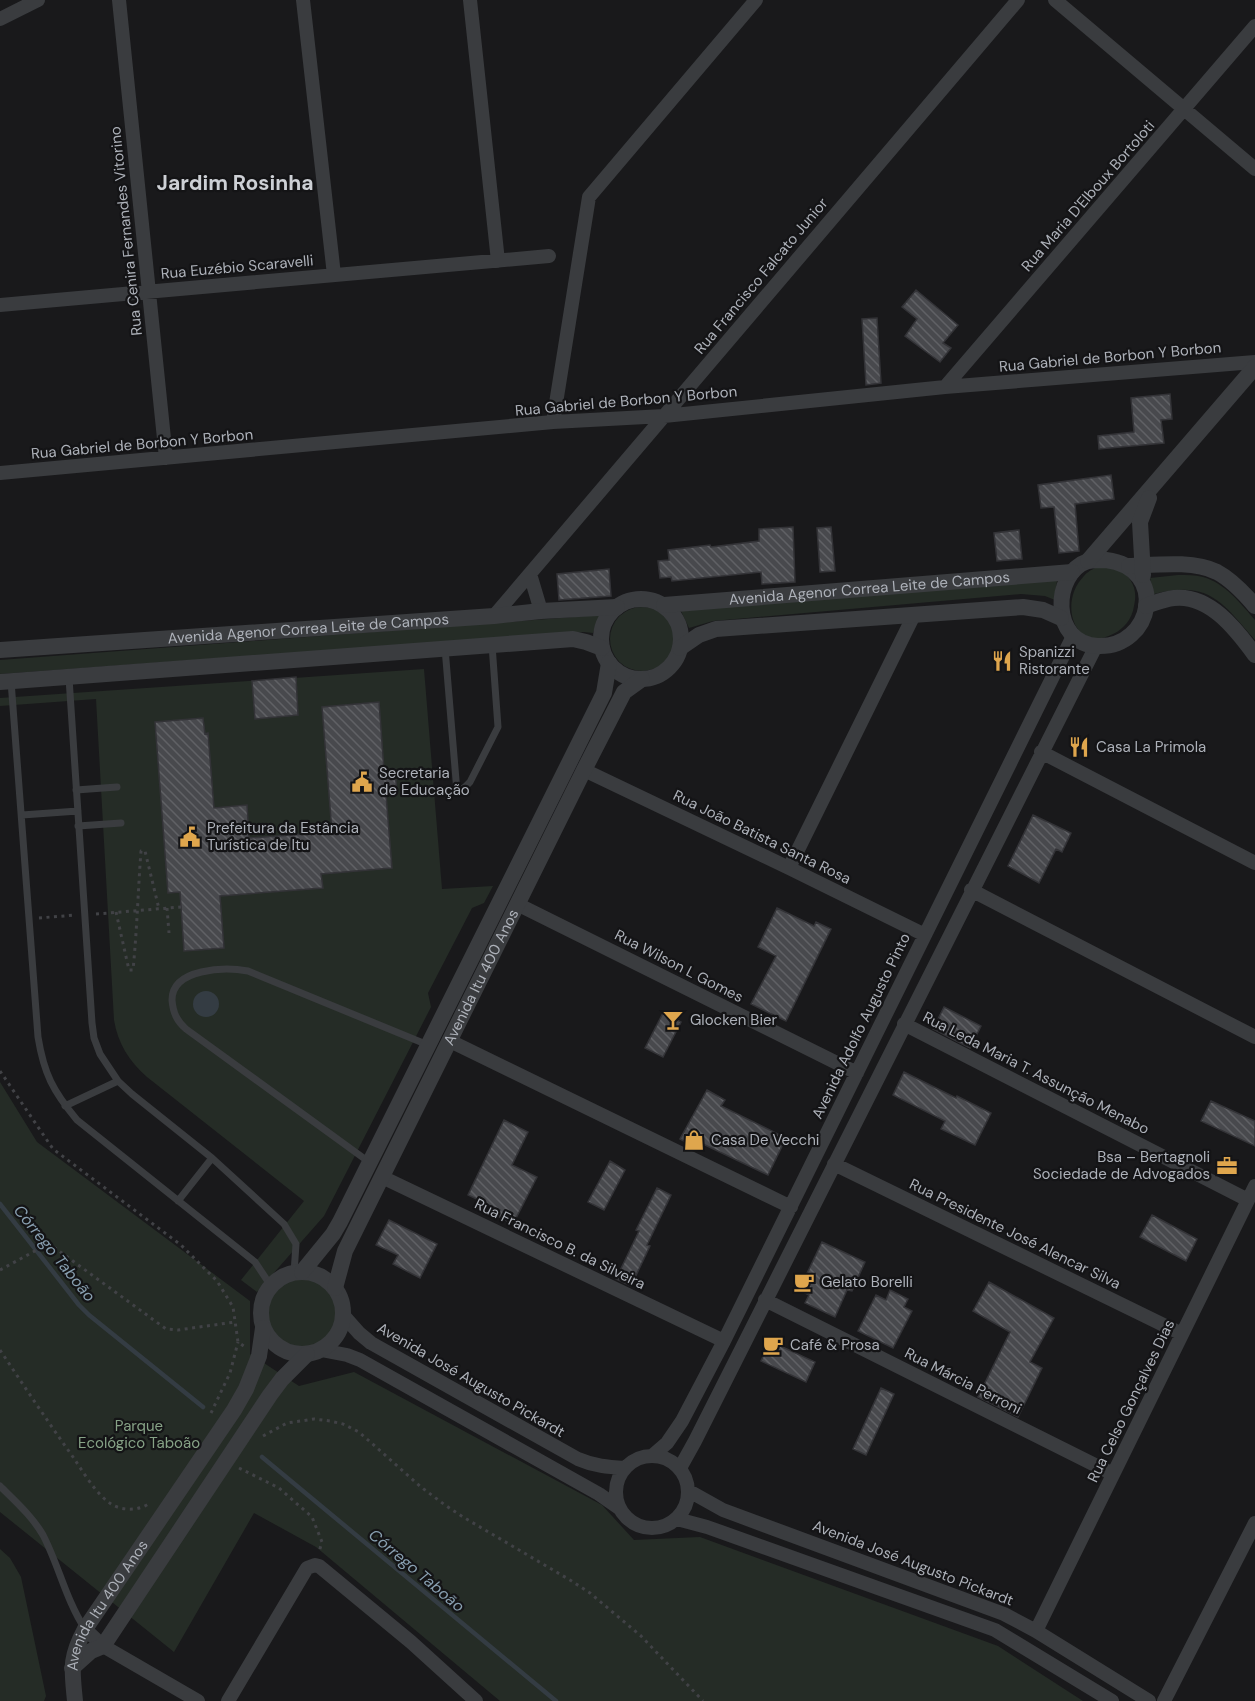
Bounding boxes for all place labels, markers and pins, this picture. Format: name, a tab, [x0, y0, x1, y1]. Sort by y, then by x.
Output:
place label: Spanizzi Ristorante	[1019, 642, 1090, 679]
restaurant icon: Spanizzi Ristorante	[990, 649, 1014, 673]
restaurant icon: Casa La Primola	[1067, 735, 1091, 759]
place label: Casa La Primola	[1096, 737, 1206, 757]
place label: Secretaria de Educação	[379, 763, 470, 800]
public building icon: Secretaria de Educação	[350, 770, 374, 794]
place label: Prefeitura da Estância Turística de Itu	[207, 818, 359, 855]
public building icon: Prefeitura da Estância Turística de Itu	[178, 825, 202, 849]
bar icon: Glocken Bier	[661, 1008, 685, 1032]
place label: Glocken Bier	[690, 1010, 777, 1030]
shop icon: Casa De Vecchi	[682, 1128, 706, 1152]
place label: Casa De Vecchi	[711, 1130, 819, 1150]
place label: Bsa – Bertagnoli Sociedade de Advogados	[1033, 1147, 1210, 1184]
office icon: Bsa – Bertagnoli Sociedade de Advogados	[1215, 1154, 1239, 1178]
cafe icon: Gelato Borelli	[792, 1270, 816, 1294]
place label: Gelato Borelli	[821, 1272, 913, 1292]
cafe icon: Café & Prosa	[761, 1333, 785, 1357]
place label: Café & Prosa	[790, 1335, 880, 1355]

